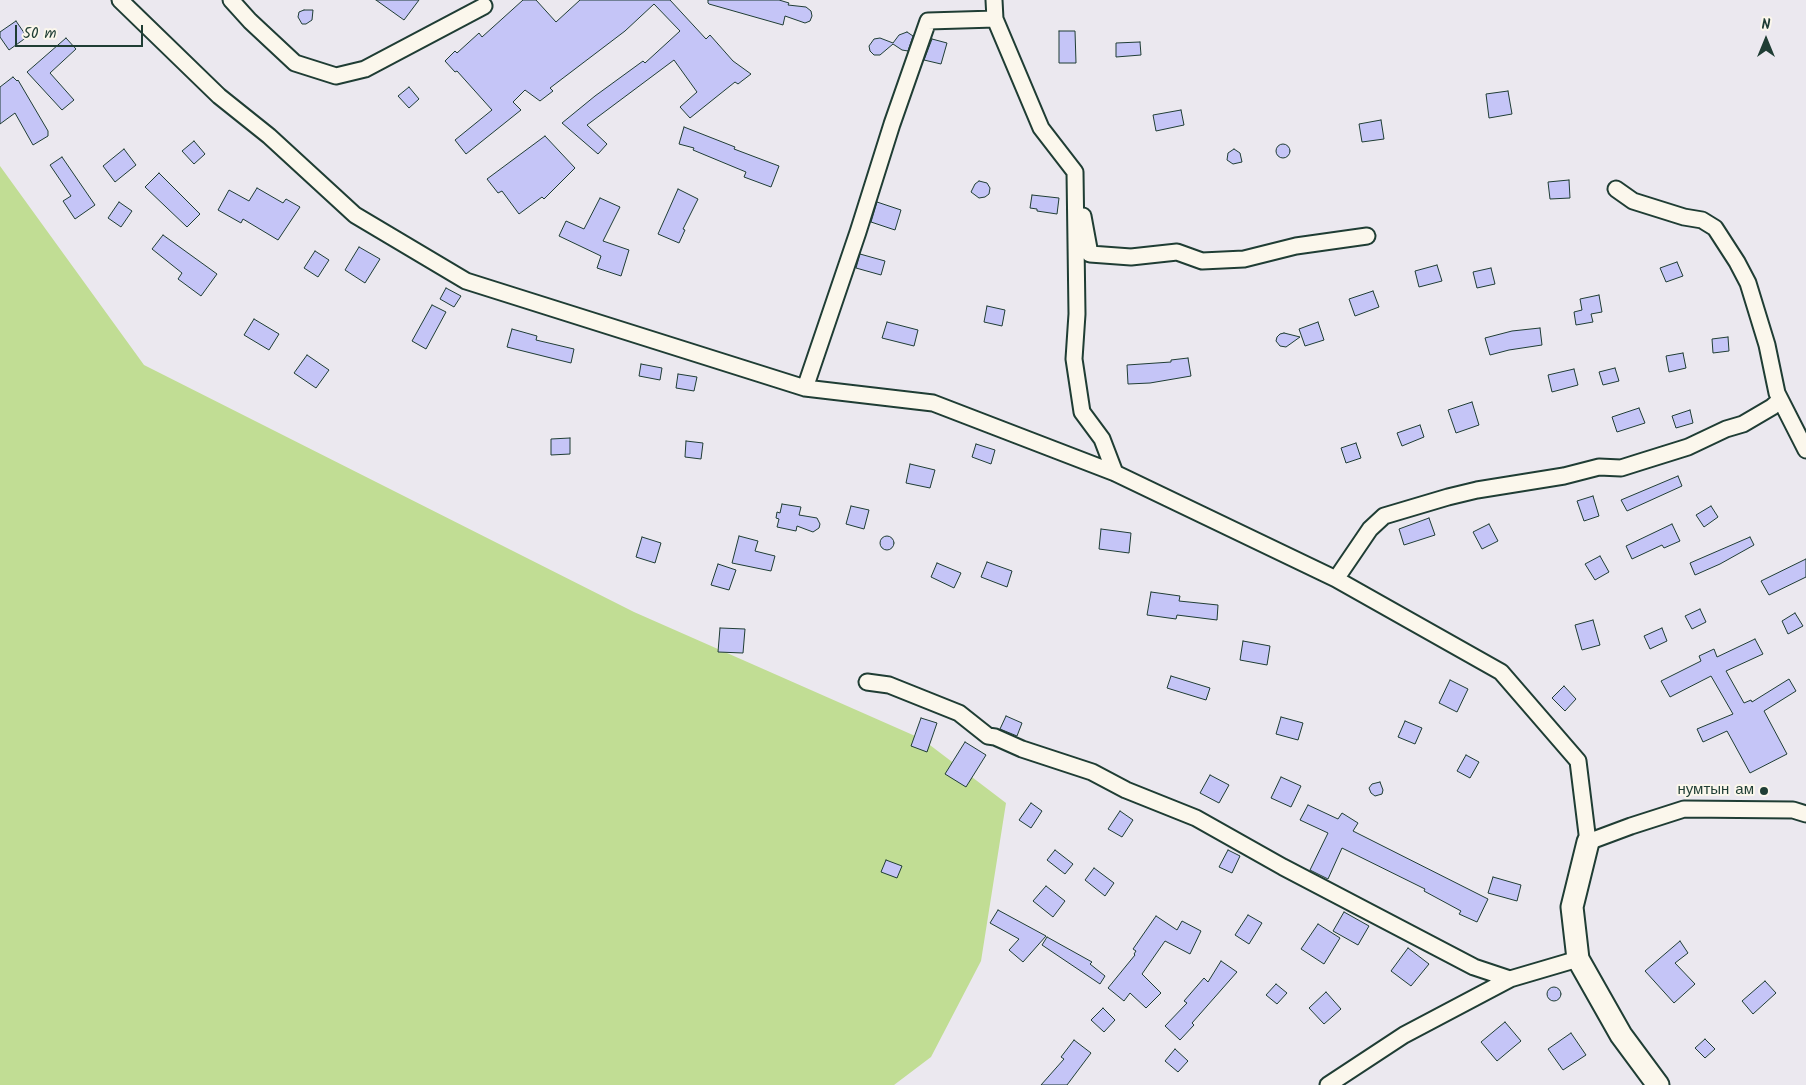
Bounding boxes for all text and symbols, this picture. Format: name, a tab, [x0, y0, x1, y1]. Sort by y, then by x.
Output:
text: N	[1762, 14, 1770, 36]
scale bar	[18, 15, 145, 47]
north arrow	[1741, 15, 1791, 65]
text: 50 m	[23, 22, 57, 46]
place label: нумтын ам	[1677, 782, 1754, 800]
marker: нумтын ам	[1758, 785, 1770, 797]

